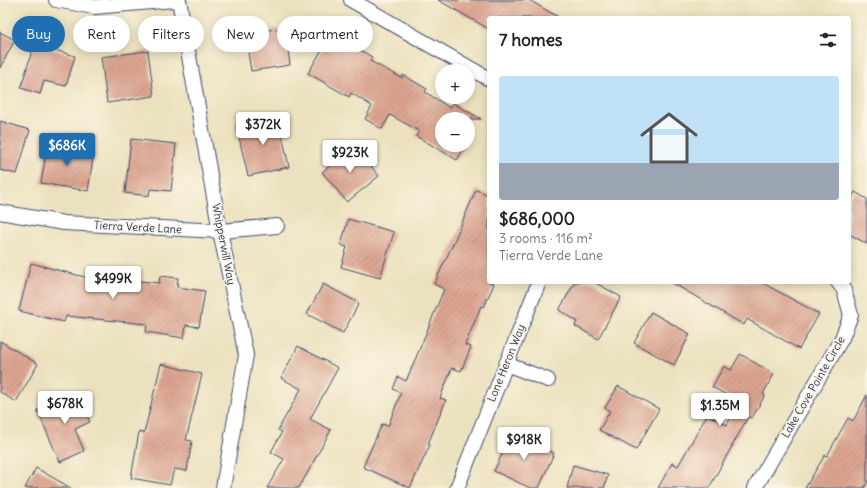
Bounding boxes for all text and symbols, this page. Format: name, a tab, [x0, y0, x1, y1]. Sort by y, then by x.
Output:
chip: Buy	[12, 16, 65, 52]
chip: Rent	[73, 16, 130, 52]
chip: Filters	[138, 16, 204, 52]
chip: New	[212, 16, 269, 52]
chip: Apartment	[277, 16, 373, 52]
text: 7 homes	[499, 29, 563, 51]
icon: filters	[817, 29, 839, 51]
map controls	[435, 64, 475, 152]
button: +	[435, 64, 475, 104]
icon: home	[633, 102, 705, 174]
pin: $372K	[235, 112, 291, 146]
button: −	[435, 112, 475, 152]
text: $372K	[245, 116, 281, 133]
pin: $686K	[39, 133, 95, 167]
text: $686K	[48, 137, 86, 154]
pin: $923K	[322, 140, 378, 174]
text: $923K	[331, 144, 369, 161]
street label: Whipperwill Way	[209, 202, 239, 286]
text: $686,000	[499, 208, 575, 230]
street label: Tierra Verde Lane	[94, 218, 182, 236]
text: 3 rooms · 116 m²	[499, 230, 593, 247]
text: Tierra Verde Lane	[499, 247, 603, 264]
pin: $499K	[85, 266, 141, 300]
text: $499K	[94, 270, 132, 287]
street label: Lone Heron Way	[484, 322, 528, 404]
street label: Lake Cove Pointe Circle	[778, 334, 848, 440]
pin: $678K	[37, 391, 93, 425]
pin: $1.35M	[687, 393, 753, 427]
text: $678K	[47, 395, 83, 412]
text: $1.35M	[700, 397, 740, 414]
pin: $918K	[496, 427, 552, 461]
text: $918K	[506, 431, 542, 448]

